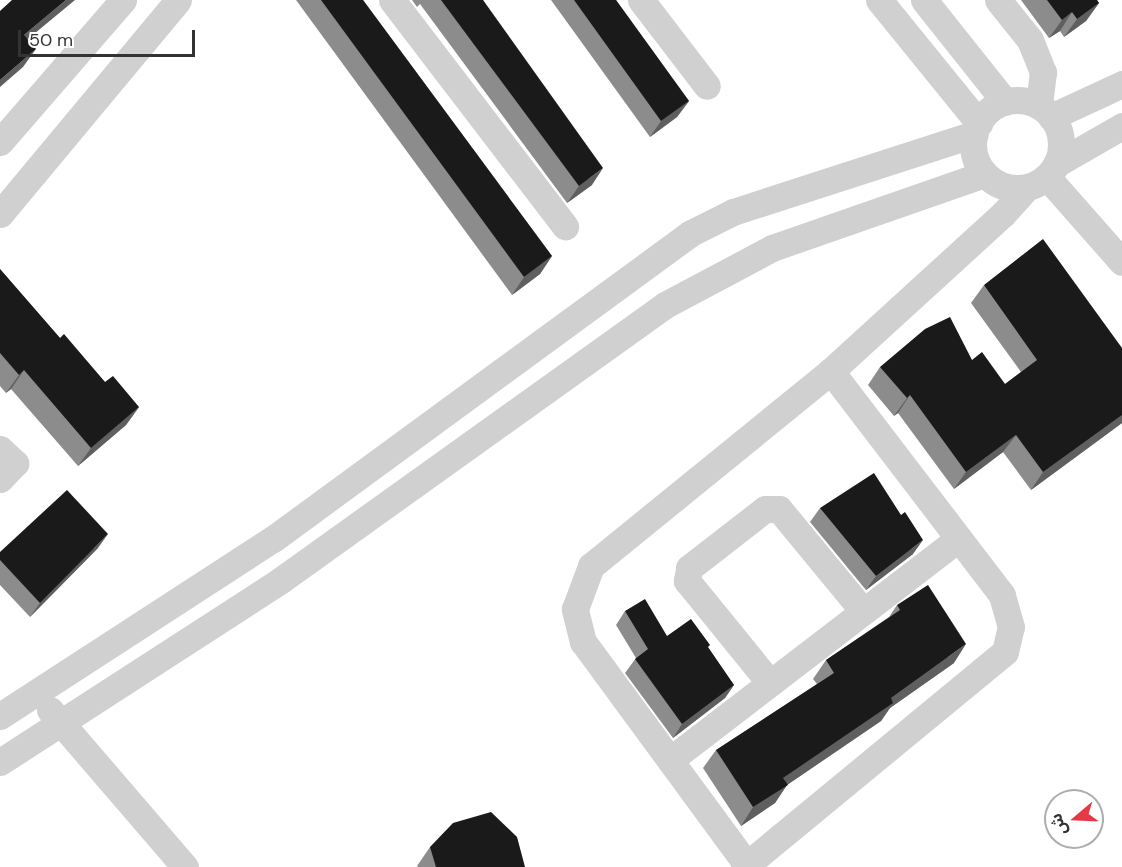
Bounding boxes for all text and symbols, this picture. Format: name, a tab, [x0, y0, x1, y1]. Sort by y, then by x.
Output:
scale bar	[21, 18, 198, 56]
text: 50 m	[29, 28, 73, 52]
north arrow	[1044, 789, 1104, 849]
text: ش	[1045, 811, 1072, 838]

